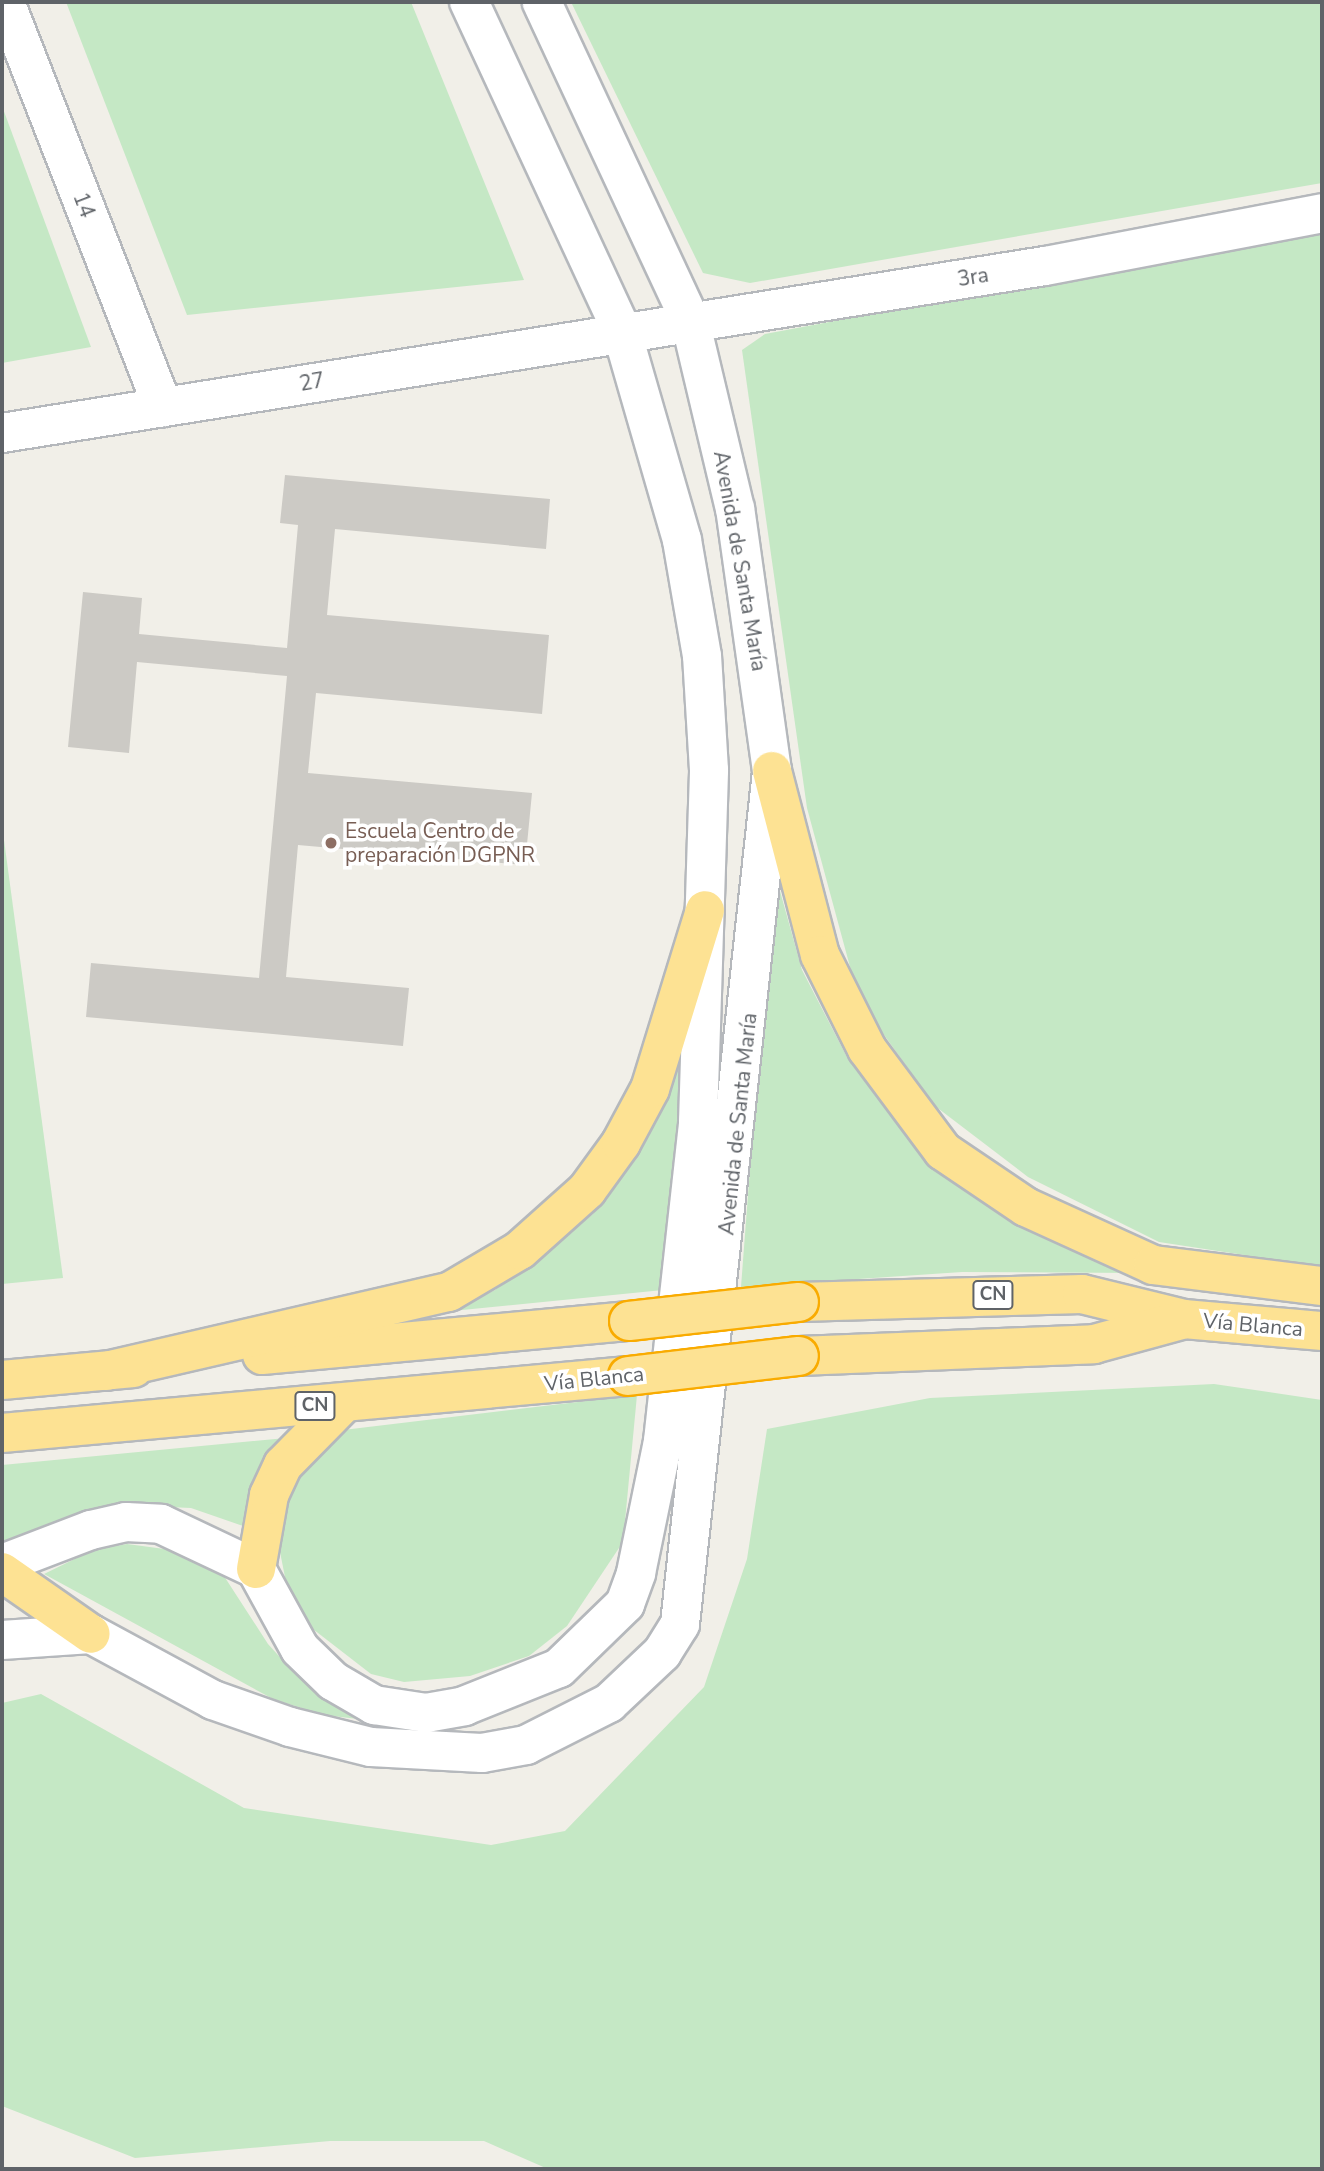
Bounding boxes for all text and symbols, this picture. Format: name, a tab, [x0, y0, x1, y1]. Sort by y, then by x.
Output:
street label: 14	[68, 189, 100, 221]
street label: 3ra	[956, 262, 990, 292]
street label: 27	[297, 367, 327, 397]
street label: Avenida de Santa María	[708, 449, 772, 673]
place label: Escuela Centro de preparación DGPNR	[345, 818, 535, 868]
marker: Escuela Centro de preparación DGPNR	[323, 835, 339, 851]
street label: Avenida de Santa María	[714, 1012, 762, 1236]
road number: CN	[972, 1280, 1014, 1310]
street label: Vía Blanca	[1202, 1308, 1304, 1342]
street label: Vía Blanca	[543, 1361, 645, 1397]
road number: CN	[294, 1390, 336, 1422]

